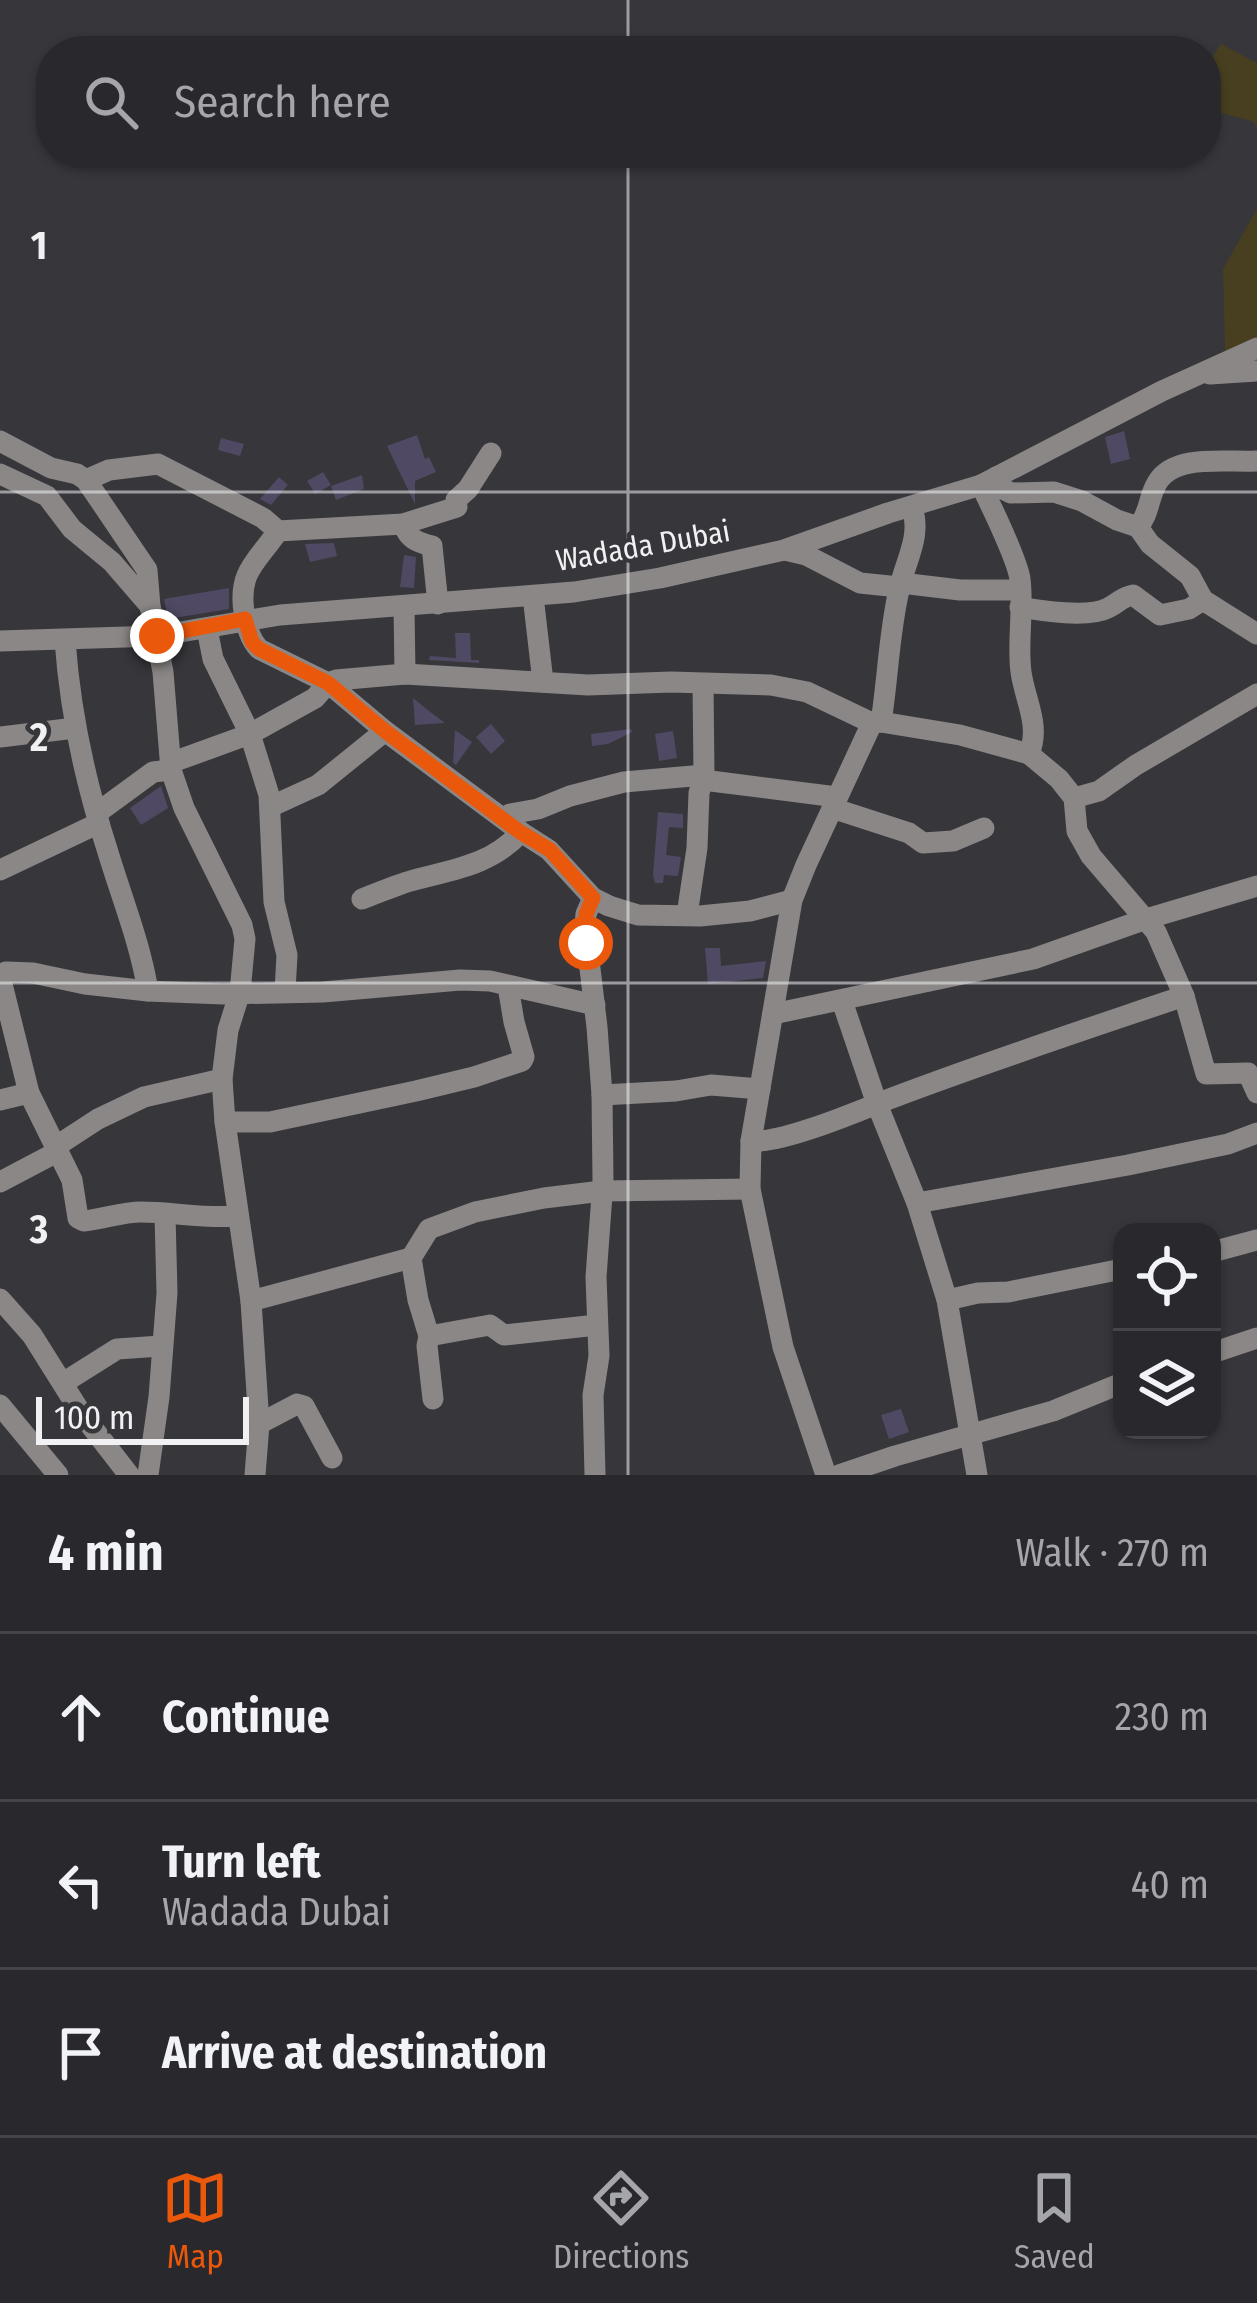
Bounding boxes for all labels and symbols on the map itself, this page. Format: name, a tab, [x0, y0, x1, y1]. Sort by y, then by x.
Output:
text: 1	[31, 223, 47, 269]
street label: Wadada Dubai	[553, 513, 733, 579]
route end	[130, 609, 184, 663]
text: 2	[29, 715, 48, 761]
route start	[559, 916, 613, 970]
text: 3	[29, 1207, 48, 1253]
scale bar	[36, 1391, 249, 1444]

